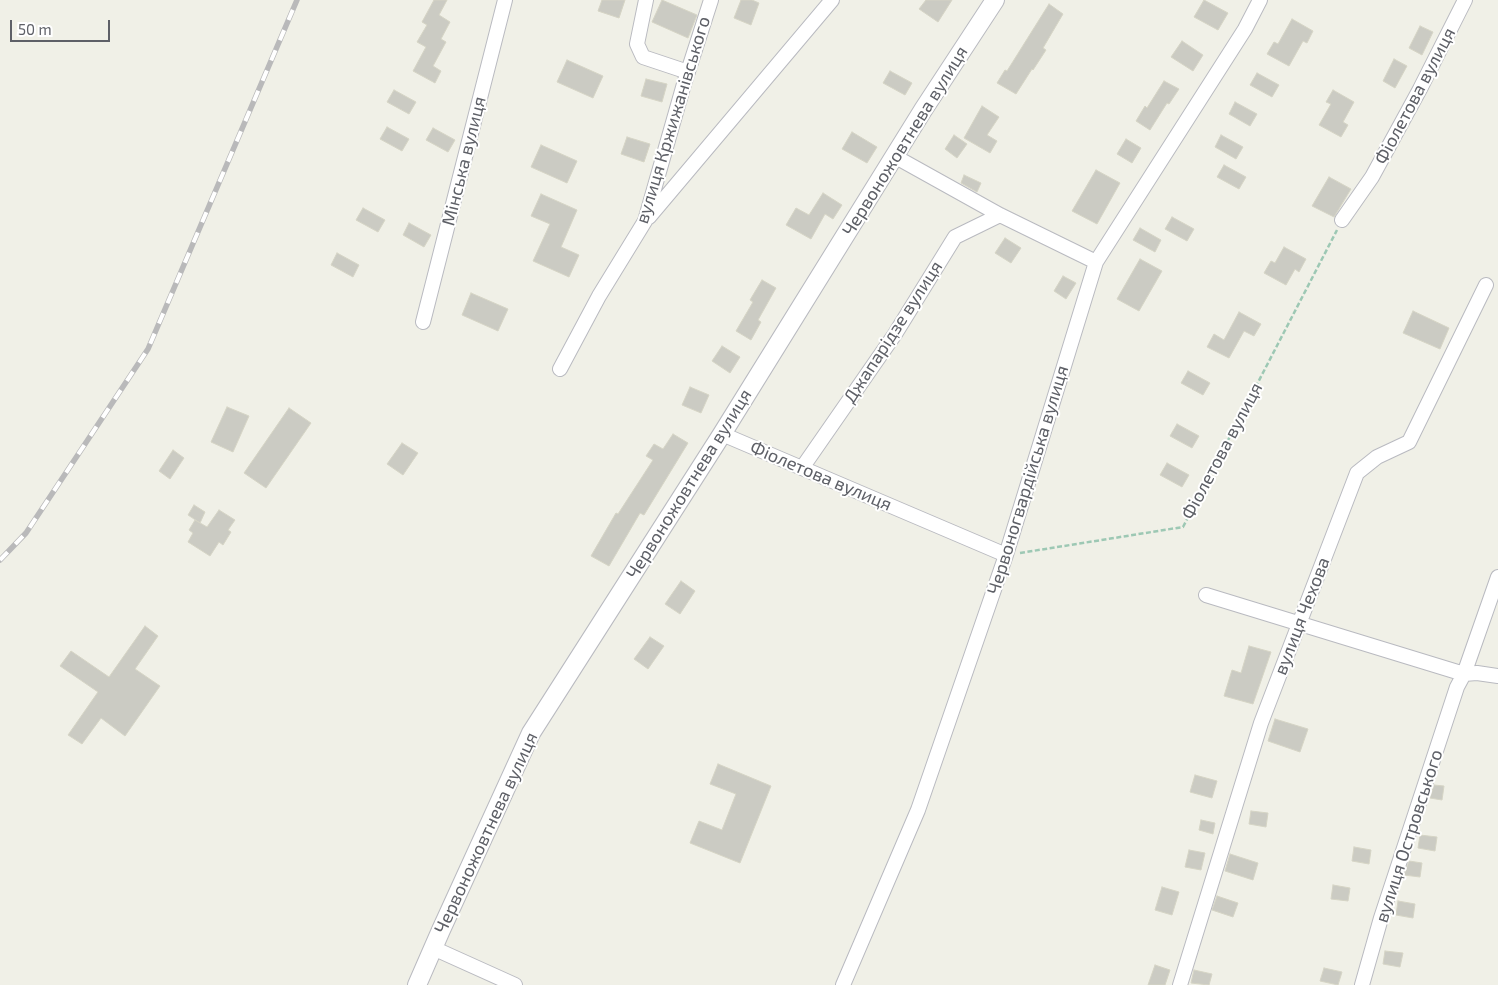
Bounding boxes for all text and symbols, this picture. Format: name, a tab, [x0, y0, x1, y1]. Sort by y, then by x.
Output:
scale bar	[12, 10, 112, 42]
street label: вулиця Кржижанівського	[631, 14, 715, 226]
text: 50 m	[18, 20, 52, 38]
street label: Фіолетова вулиця	[1370, 24, 1460, 168]
street label: Червоножовтнева вулиця	[838, 42, 972, 240]
street label: Мінська вулиця	[437, 94, 491, 228]
street label: Джапарідзе вулиця	[839, 257, 947, 407]
street label: Червоногвардійська вулиця	[983, 363, 1073, 597]
street label: Фіолетова вулиця	[1177, 379, 1267, 523]
street label: Червоножовтнева вулиця	[622, 385, 756, 583]
street label: Фіолетова вулиця	[747, 436, 895, 516]
street label: вулиця Чехова	[1270, 554, 1334, 678]
street label: Червоножовтнева вулиця	[430, 729, 542, 937]
street label: вулиця Островського	[1371, 747, 1447, 925]

